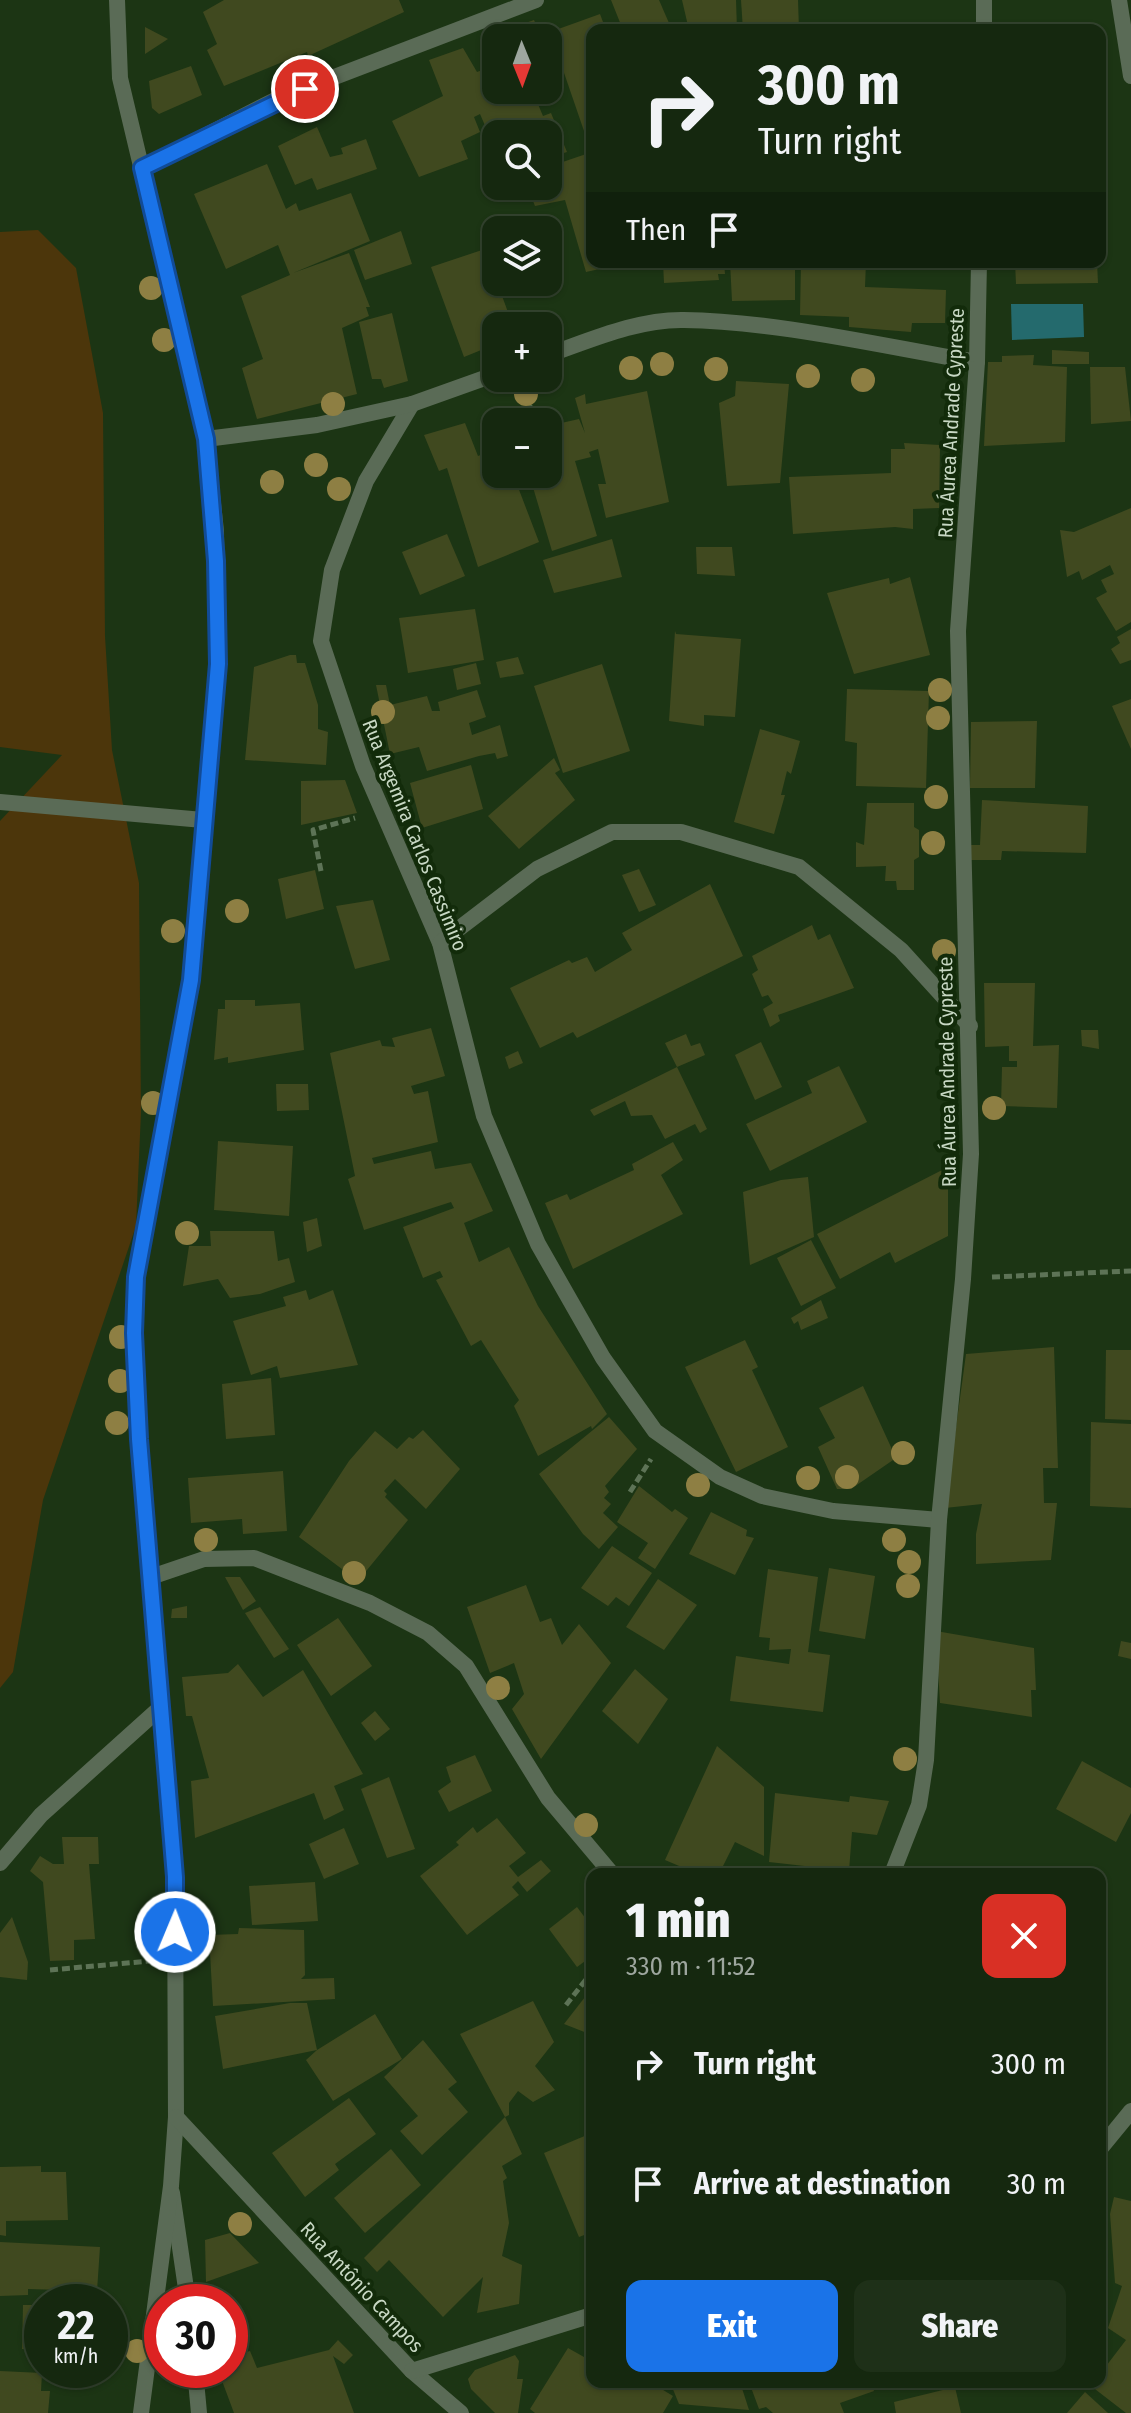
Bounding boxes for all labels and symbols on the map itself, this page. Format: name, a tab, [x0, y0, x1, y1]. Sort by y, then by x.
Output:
north arrow	[482, 24, 562, 104]
pin	[271, 55, 339, 123]
street label: Rua Áurea Andrade Cypreste	[933, 307, 969, 539]
street label: Rua Argemira Carlos Cassimiro	[357, 716, 473, 954]
street label: Rua Áurea Andrade Cypreste	[933, 957, 961, 1187]
position arrow	[133, 1890, 217, 1974]
street label: Rua Antônio Campos	[295, 2217, 429, 2357]
speed limit sign: 30	[144, 2284, 248, 2388]

